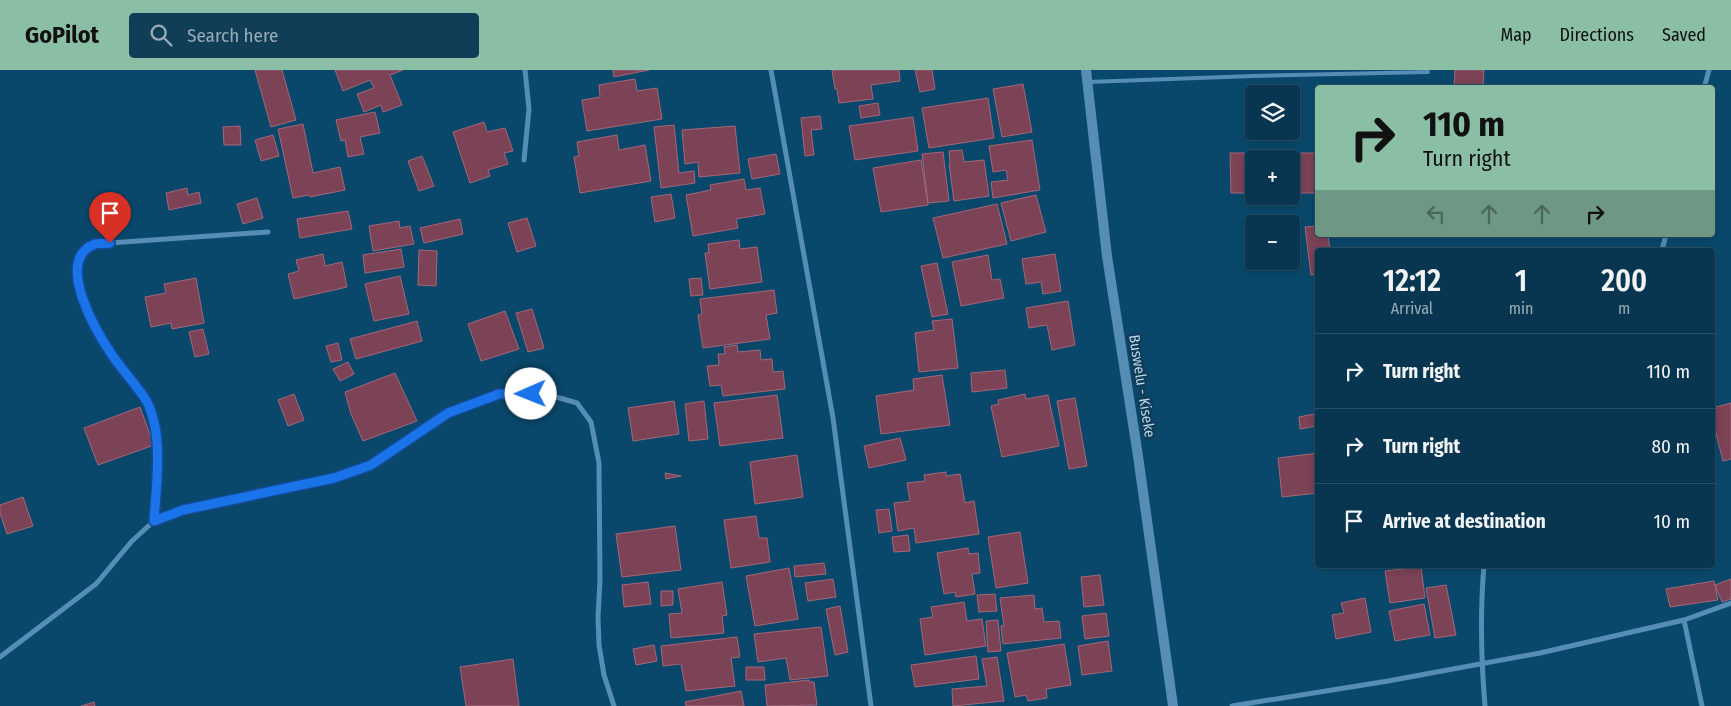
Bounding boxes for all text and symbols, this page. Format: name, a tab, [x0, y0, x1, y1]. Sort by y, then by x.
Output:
search box	[129, 13, 479, 58]
text: GoPilot	[25, 21, 99, 49]
icon: search	[147, 21, 175, 49]
text: Search here	[187, 24, 279, 47]
text: Map	[1500, 24, 1532, 46]
text: Directions	[1560, 24, 1634, 46]
text: Saved	[1662, 24, 1706, 46]
map controls	[1245, 85, 1300, 270]
button: layers	[1245, 85, 1300, 140]
text: 110 m	[1423, 103, 1505, 145]
icon: right	[1340, 105, 1405, 170]
text: Turn right	[1423, 145, 1511, 172]
button: +	[1245, 150, 1300, 205]
pin	[89, 192, 131, 243]
icon: arrive	[96, 199, 124, 227]
icon: left	[1422, 200, 1450, 228]
icon: ahead	[1475, 200, 1503, 228]
icon: ahead	[1528, 200, 1556, 228]
icon: right	[1581, 200, 1609, 228]
button: −	[1245, 215, 1300, 270]
text: 12:12	[1383, 263, 1441, 299]
text: 1	[1515, 263, 1527, 299]
text: 200	[1601, 263, 1647, 299]
text: Arrival	[1391, 299, 1433, 318]
text: min	[1509, 299, 1533, 318]
text: m	[1618, 299, 1630, 318]
street label: Buswelu - Kiseke	[1125, 333, 1159, 439]
icon: right	[1340, 357, 1368, 385]
text: Turn right	[1383, 360, 1460, 383]
text: 110 m	[1646, 360, 1690, 383]
position arrow	[504, 367, 556, 419]
icon: right	[1340, 432, 1368, 460]
text: Turn right	[1383, 435, 1460, 458]
text: 80 m	[1652, 435, 1690, 458]
icon: arrive	[1340, 507, 1368, 535]
text: Arrive at destination	[1383, 510, 1546, 533]
text: 10 m	[1654, 510, 1690, 533]

